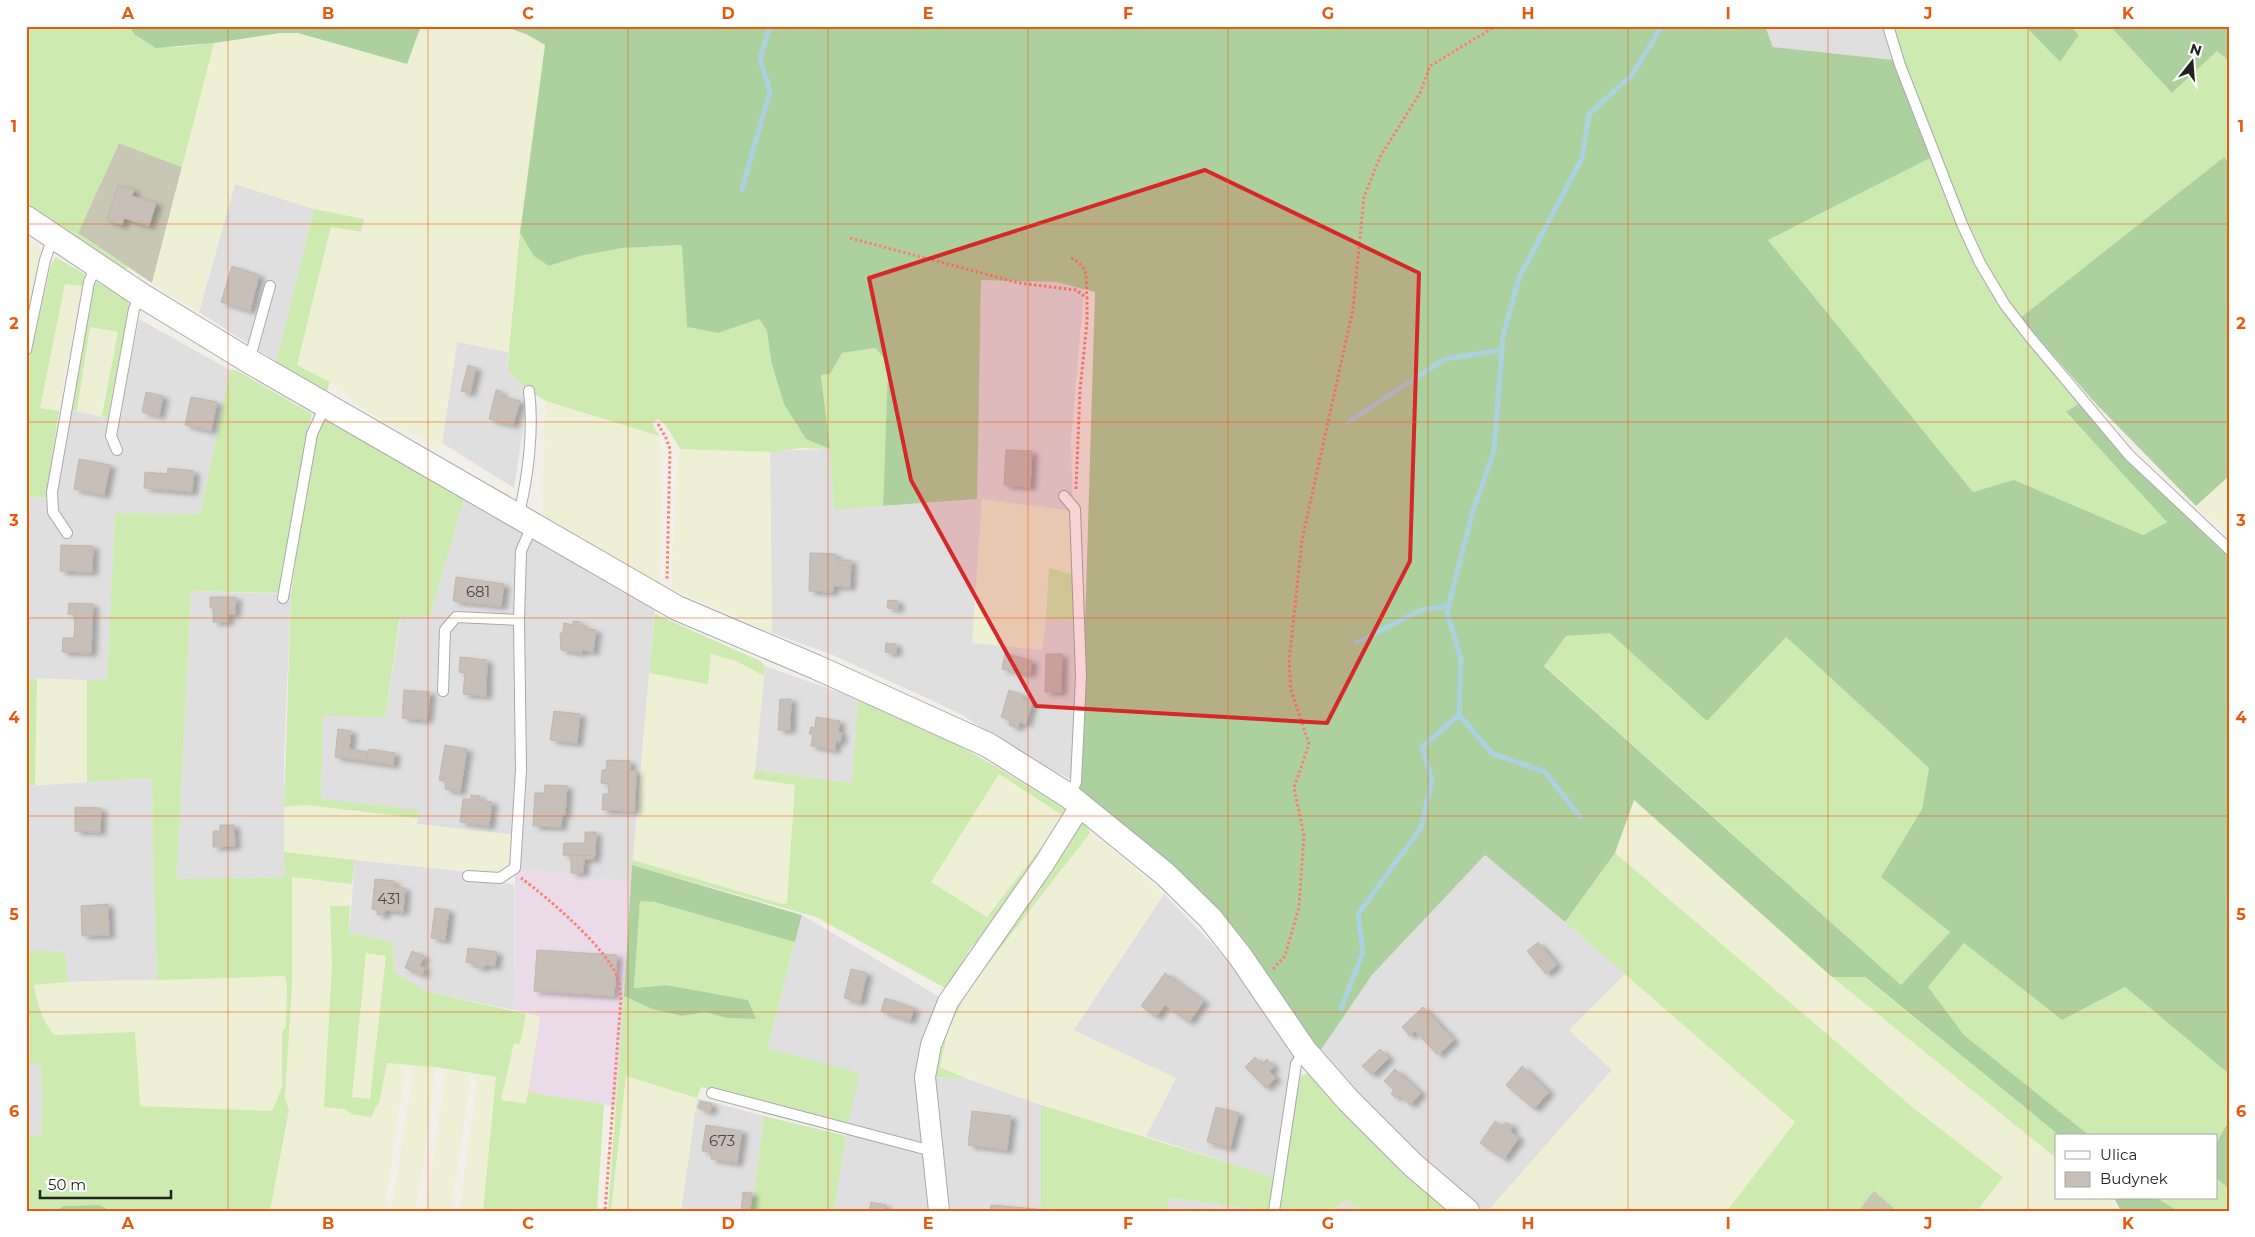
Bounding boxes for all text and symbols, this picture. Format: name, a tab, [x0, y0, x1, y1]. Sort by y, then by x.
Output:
text: A	[121, 4, 135, 23]
text: B	[322, 4, 334, 23]
text: C	[522, 4, 534, 23]
text: D	[721, 4, 735, 23]
text: E	[923, 4, 933, 23]
text: F	[1123, 4, 1133, 23]
text: G	[1322, 4, 1334, 23]
text: H	[1522, 4, 1534, 23]
text: I	[1725, 4, 1731, 23]
text: J	[1923, 4, 1932, 23]
text: K	[2122, 4, 2135, 23]
north arrow	[2168, 38, 2218, 88]
text: N	[2188, 39, 2204, 60]
text: 1	[11, 117, 17, 136]
text: 1	[2238, 117, 2244, 136]
text: 2	[9, 314, 19, 333]
text: 2	[2236, 314, 2246, 333]
text: 3	[8, 511, 19, 530]
text: 3	[2235, 511, 2246, 530]
house number: 681	[466, 582, 490, 601]
text: 4	[8, 708, 20, 727]
text: 4	[2235, 708, 2247, 727]
house number: 431	[377, 889, 401, 908]
text: 5	[9, 905, 19, 924]
text: 5	[2236, 905, 2246, 924]
text: 6	[9, 1102, 19, 1121]
text: 6	[2236, 1102, 2246, 1121]
house number: 673	[709, 1131, 735, 1150]
legend	[2055, 1134, 2218, 1200]
text: Ulica	[2100, 1145, 2137, 1164]
scale bar	[40, 1167, 171, 1199]
text: Budynek	[2100, 1169, 2168, 1188]
text: 50 m	[48, 1175, 86, 1194]
text: A	[121, 1214, 135, 1233]
text: B	[322, 1214, 334, 1233]
text: C	[522, 1214, 534, 1233]
text: D	[721, 1214, 735, 1233]
text: E	[923, 1214, 933, 1233]
text: F	[1123, 1214, 1133, 1233]
text: G	[1322, 1214, 1334, 1233]
text: H	[1522, 1214, 1534, 1233]
text: I	[1725, 1214, 1731, 1233]
text: J	[1923, 1214, 1932, 1233]
text: K	[2122, 1214, 2135, 1233]

